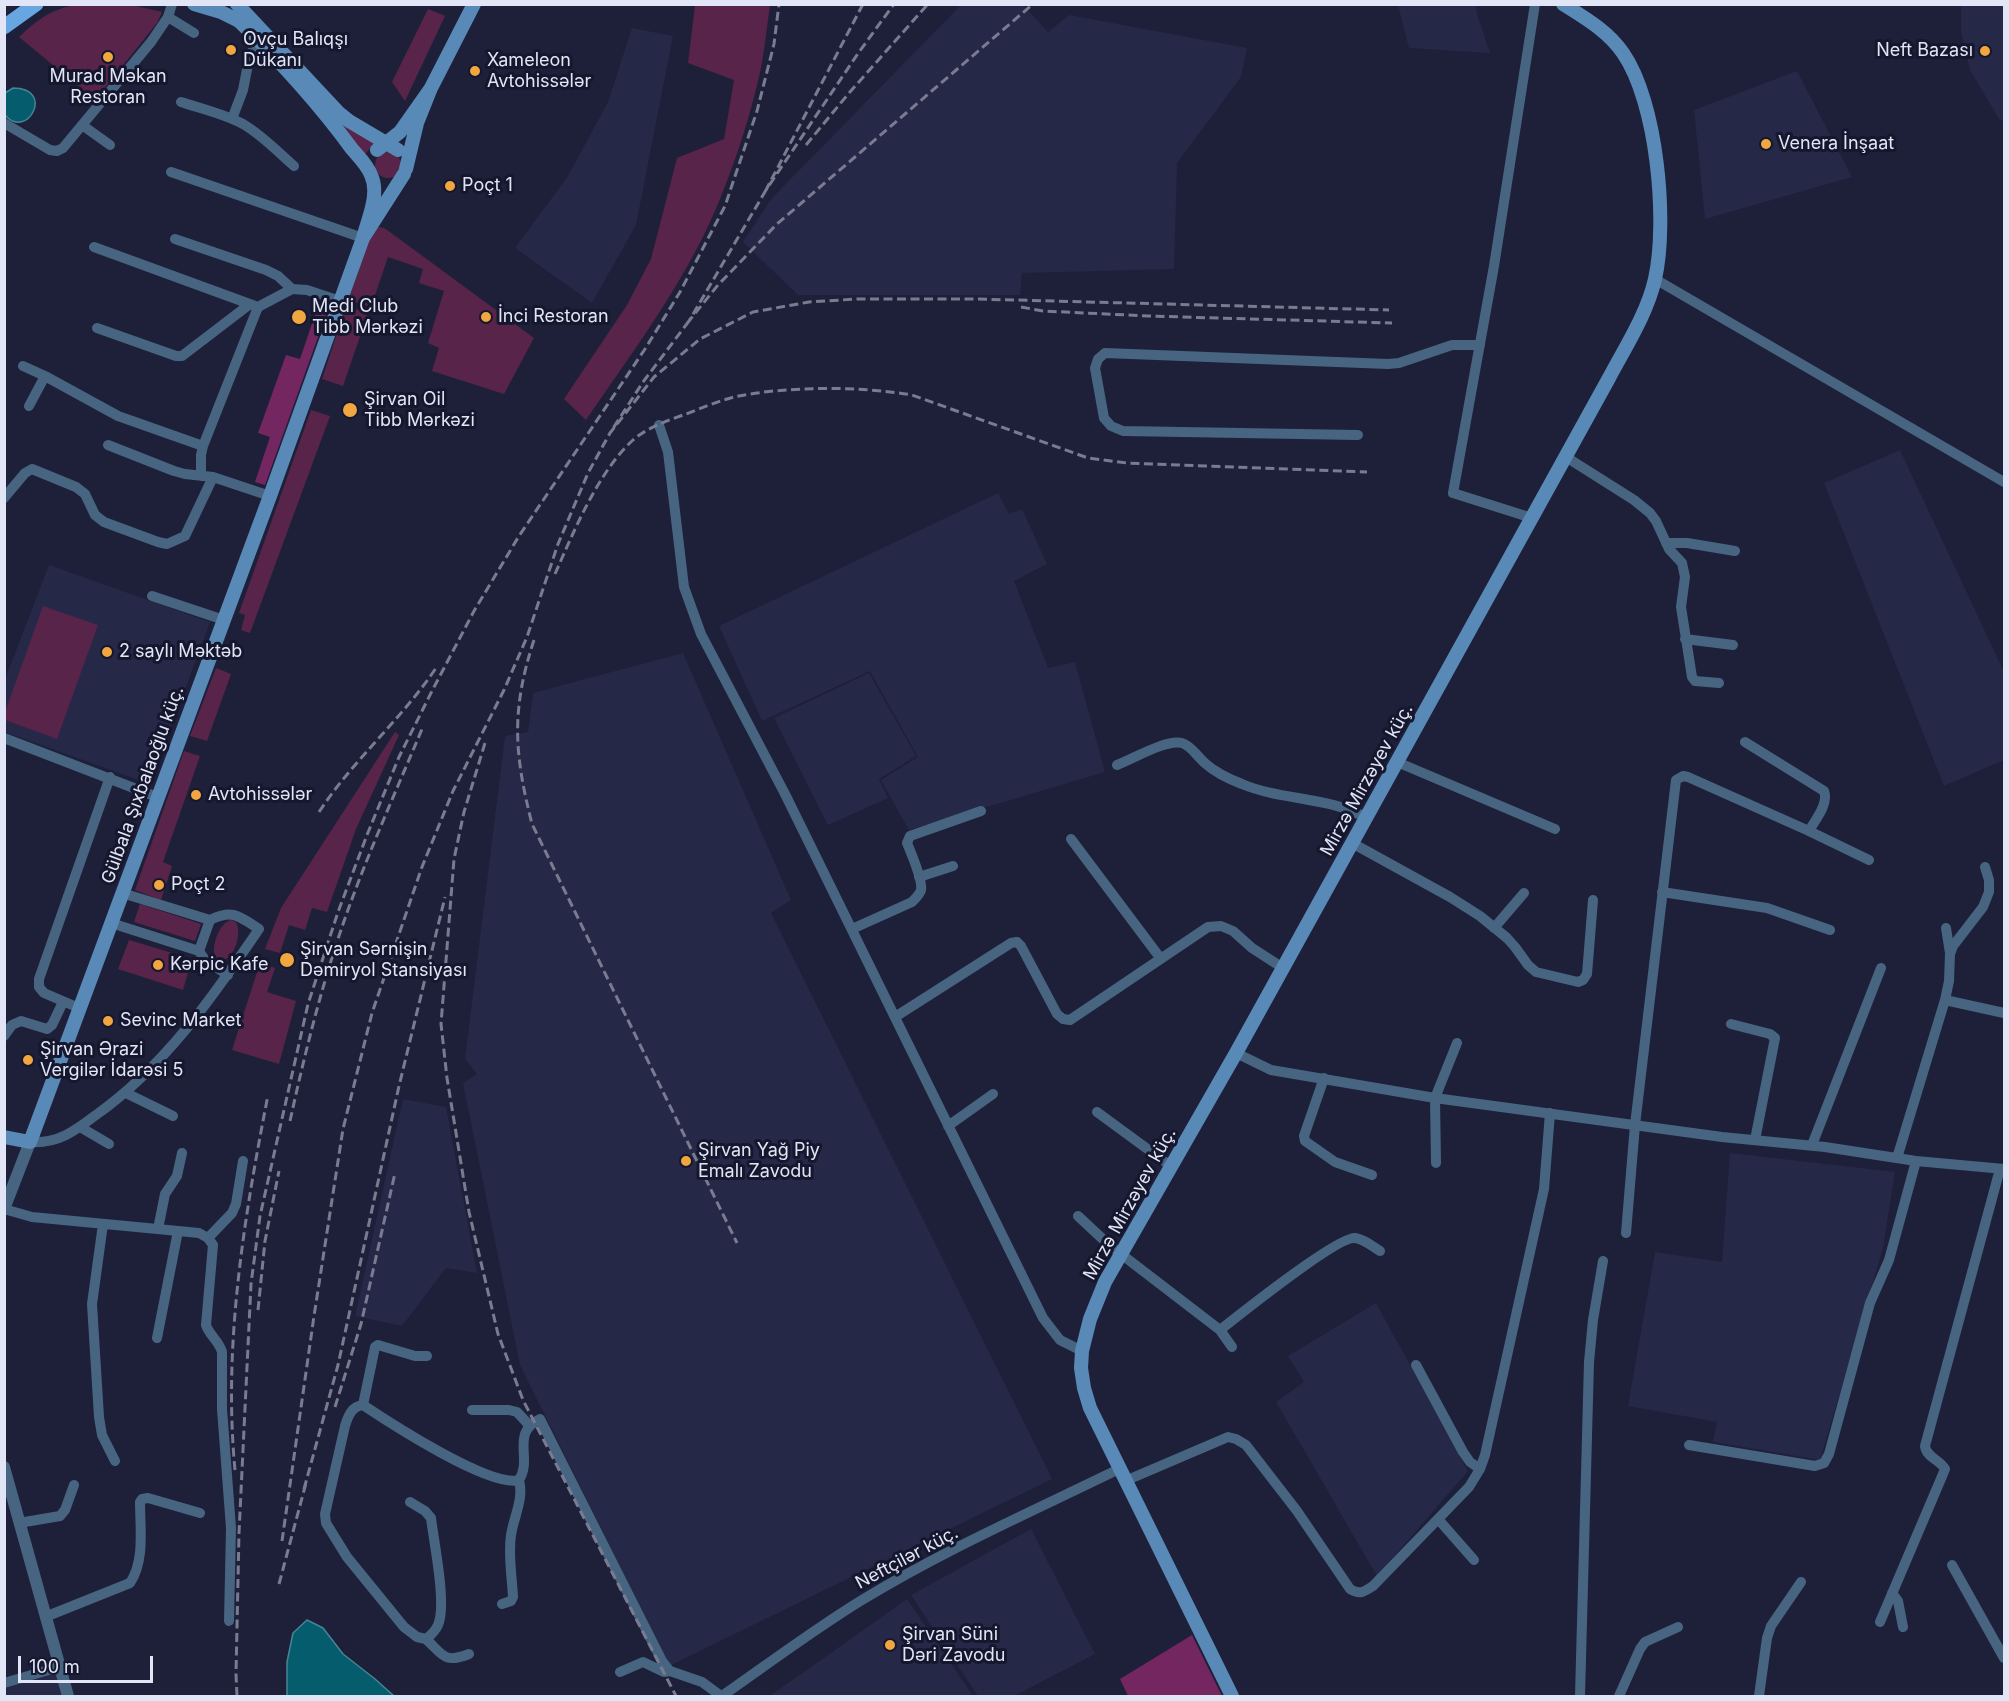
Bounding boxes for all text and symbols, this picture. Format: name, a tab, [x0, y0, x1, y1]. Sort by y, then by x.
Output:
place label: Ovçu Balıqşı Dükanı	[243, 29, 348, 72]
place label: Neft Bazası	[1876, 40, 1973, 62]
marker: Ovçu Balıqşı Dükanı	[224, 43, 238, 57]
marker: Neft Bazası	[1978, 44, 1992, 58]
marker: Murad Məkan Restoran	[101, 50, 115, 64]
place label: Xameleon Avtohissələr	[487, 50, 591, 92]
marker: Xameleon Avtohissələr	[468, 64, 482, 78]
place label: Murad Məkan Restoran	[49, 66, 167, 109]
place label: Venera İnşaat	[1778, 133, 1894, 155]
marker: Venera İnşaat	[1759, 137, 1773, 151]
place label: Poçt 1	[462, 175, 513, 197]
marker: Poçt 1	[443, 179, 457, 193]
place label: Medi Club Tibb Mərkəzi	[312, 296, 423, 338]
place label: İnci Restoran	[498, 306, 609, 328]
marker: Medi Club Tibb Mərkəzi	[290, 308, 308, 326]
marker: İnci Restoran	[479, 310, 493, 324]
place label: Şirvan Oil Tibb Mərkəzi	[364, 389, 475, 432]
marker: Şirvan Oil Tibb Mərkəzi	[341, 401, 359, 419]
place label: 2 saylı Məktəb	[119, 641, 242, 663]
marker: 2 saylı Məktəb	[100, 645, 114, 659]
street label: Gülbala Şıxbalaoğlu küç.	[97, 683, 189, 887]
street label: Mirzə Mirzəyev küç.	[1316, 700, 1418, 860]
place label: Avtohissələr	[208, 784, 312, 806]
marker: Avtohissələr	[189, 788, 203, 802]
place label: Poçt 2	[171, 874, 225, 896]
marker: Poçt 2	[152, 878, 166, 892]
place label: Şirvan Sərnişin Dəmiryol Stansiyası	[300, 939, 467, 982]
marker: Şirvan Sərnişin Dəmiryol Stansiyası	[278, 951, 296, 969]
place label: Kərpic Kafe	[170, 954, 268, 976]
marker: Kərpic Kafe	[151, 958, 165, 972]
place label: Sevinc Market	[120, 1010, 241, 1032]
marker: Sevinc Market	[101, 1014, 115, 1028]
place label: Şirvan Ərazi Vergilər İdarəsi 5	[40, 1039, 183, 1082]
marker: Şirvan Ərazi Vergilər İdarəsi 5	[21, 1053, 35, 1067]
street label: Mirzə Mirzəyev küç.	[1079, 1124, 1181, 1284]
place label: Şirvan Yağ Piy Emalı Zavodu	[698, 1140, 820, 1182]
marker: Şirvan Yağ Piy Emalı Zavodu	[679, 1154, 693, 1168]
street label: Neftçilər küç.	[852, 1522, 962, 1594]
place label: Şirvan Süni Dəri Zavodu	[902, 1624, 1005, 1666]
marker: Şirvan Süni Dəri Zavodu	[883, 1638, 897, 1652]
scale bar	[21, 1644, 156, 1682]
text: 100 m	[29, 1656, 80, 1677]

